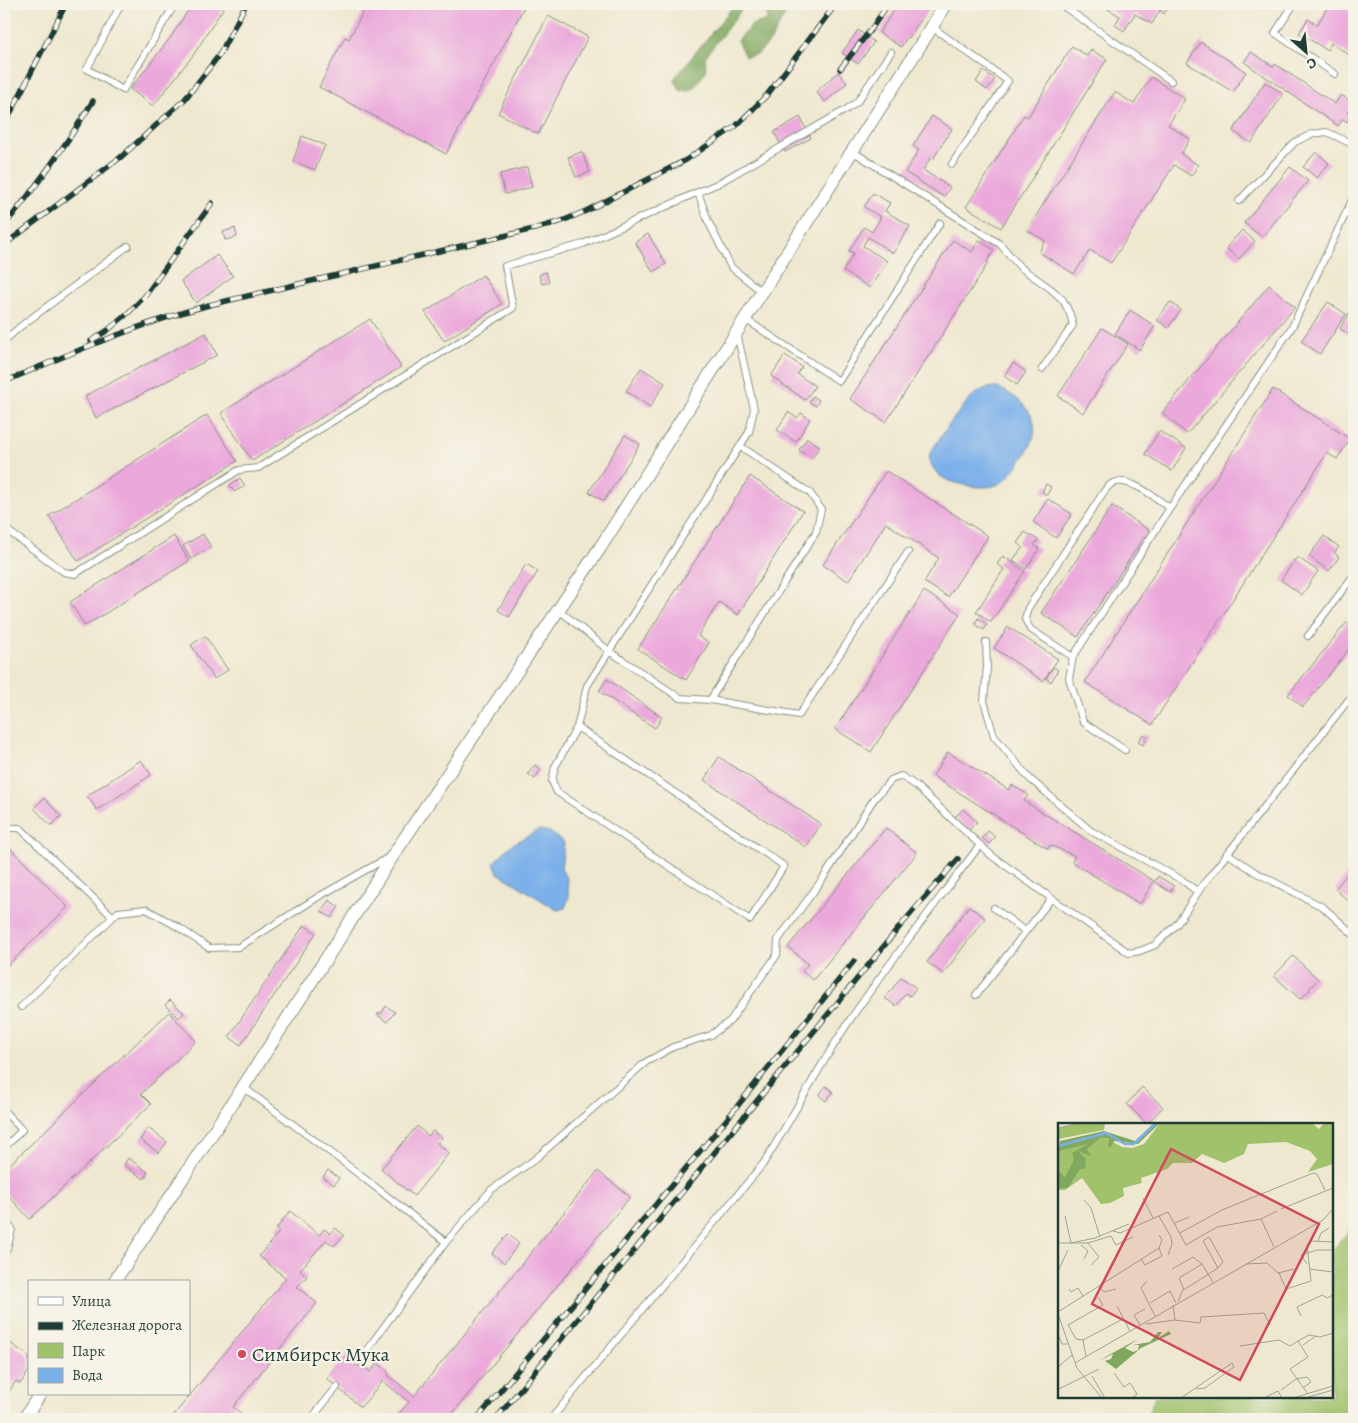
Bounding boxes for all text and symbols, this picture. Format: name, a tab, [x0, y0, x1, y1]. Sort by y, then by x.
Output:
north arrow	[1280, 28, 1330, 78]
text: С	[1303, 53, 1320, 74]
inset map	[1058, 1123, 1333, 1398]
legend	[28, 1280, 190, 1396]
text: Улица	[72, 1291, 111, 1311]
text: Железная дорога	[72, 1315, 182, 1335]
text: Парк	[72, 1341, 105, 1361]
place label: Симбирск Мука	[252, 1341, 391, 1368]
marker: Симбирск Мука	[236, 1348, 248, 1360]
text: Вода	[72, 1365, 103, 1385]

